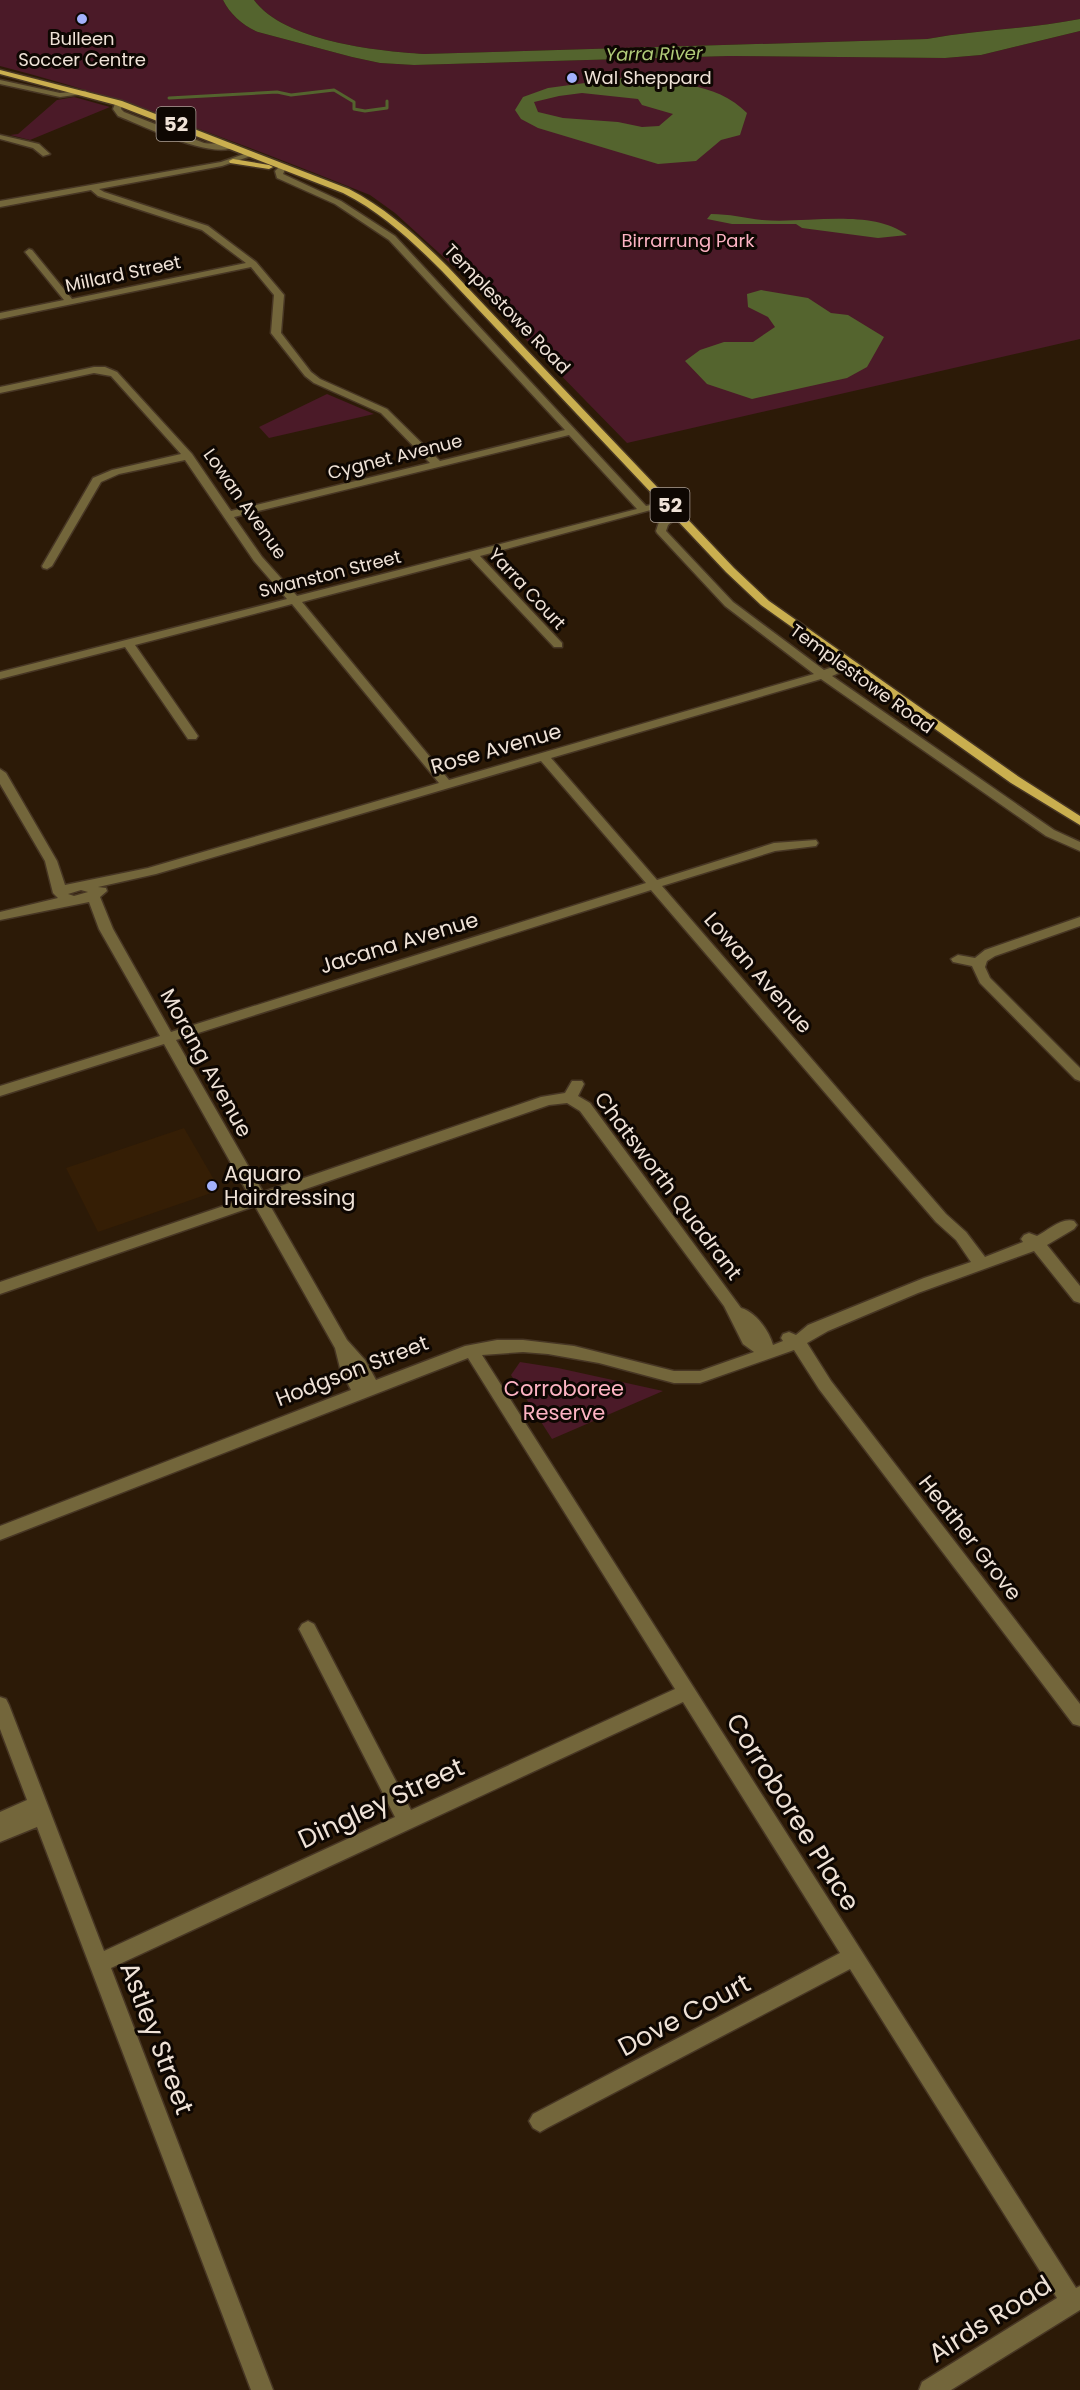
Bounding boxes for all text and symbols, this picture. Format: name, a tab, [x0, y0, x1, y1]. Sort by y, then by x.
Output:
marker: Bulleen Soccer Centre	[75, 12, 89, 26]
place label: Bulleen Soccer Centre	[18, 26, 146, 72]
water label: Yarra River	[605, 40, 704, 67]
place label: Wal Sheppard	[584, 65, 712, 90]
marker: Wal Sheppard	[565, 71, 579, 85]
road number: 52	[156, 107, 195, 141]
park label: Birrarrung Park	[621, 228, 755, 253]
street label: Templestowe Road	[439, 238, 576, 379]
street label: Millard Street	[63, 249, 183, 298]
street label: Cygnet Avenue	[325, 428, 465, 485]
street label: Lowan Avenue	[198, 443, 293, 564]
road number: 52	[650, 488, 690, 522]
street label: Yarra Court	[483, 542, 572, 635]
street label: Swanston Street	[256, 544, 403, 603]
street label: Templestowe Road	[785, 618, 939, 739]
street label: Rose Avenue	[427, 716, 565, 781]
street label: Jacana Avenue	[316, 905, 482, 980]
street label: Lowan Avenue	[698, 906, 819, 1039]
street label: Morang Avenue	[154, 983, 259, 1142]
street label: Chatsworth Quadrant	[588, 1085, 749, 1286]
place label: Aquaro Hairdressing	[224, 1159, 356, 1212]
marker: Aquaro Hairdressing	[205, 1179, 219, 1193]
street label: Hodgson Street	[271, 1328, 432, 1413]
park label: Corroboree Reserve	[504, 1374, 624, 1427]
street label: Heather Grove	[912, 1469, 1029, 1606]
street label: Corroboree Place	[718, 1706, 868, 1918]
street label: Dingley Street	[292, 1749, 470, 1857]
street label: Astley Street	[111, 1956, 203, 2120]
street label: Dove Court	[611, 1965, 757, 2065]
street label: Airds Road	[921, 2267, 1059, 2371]

